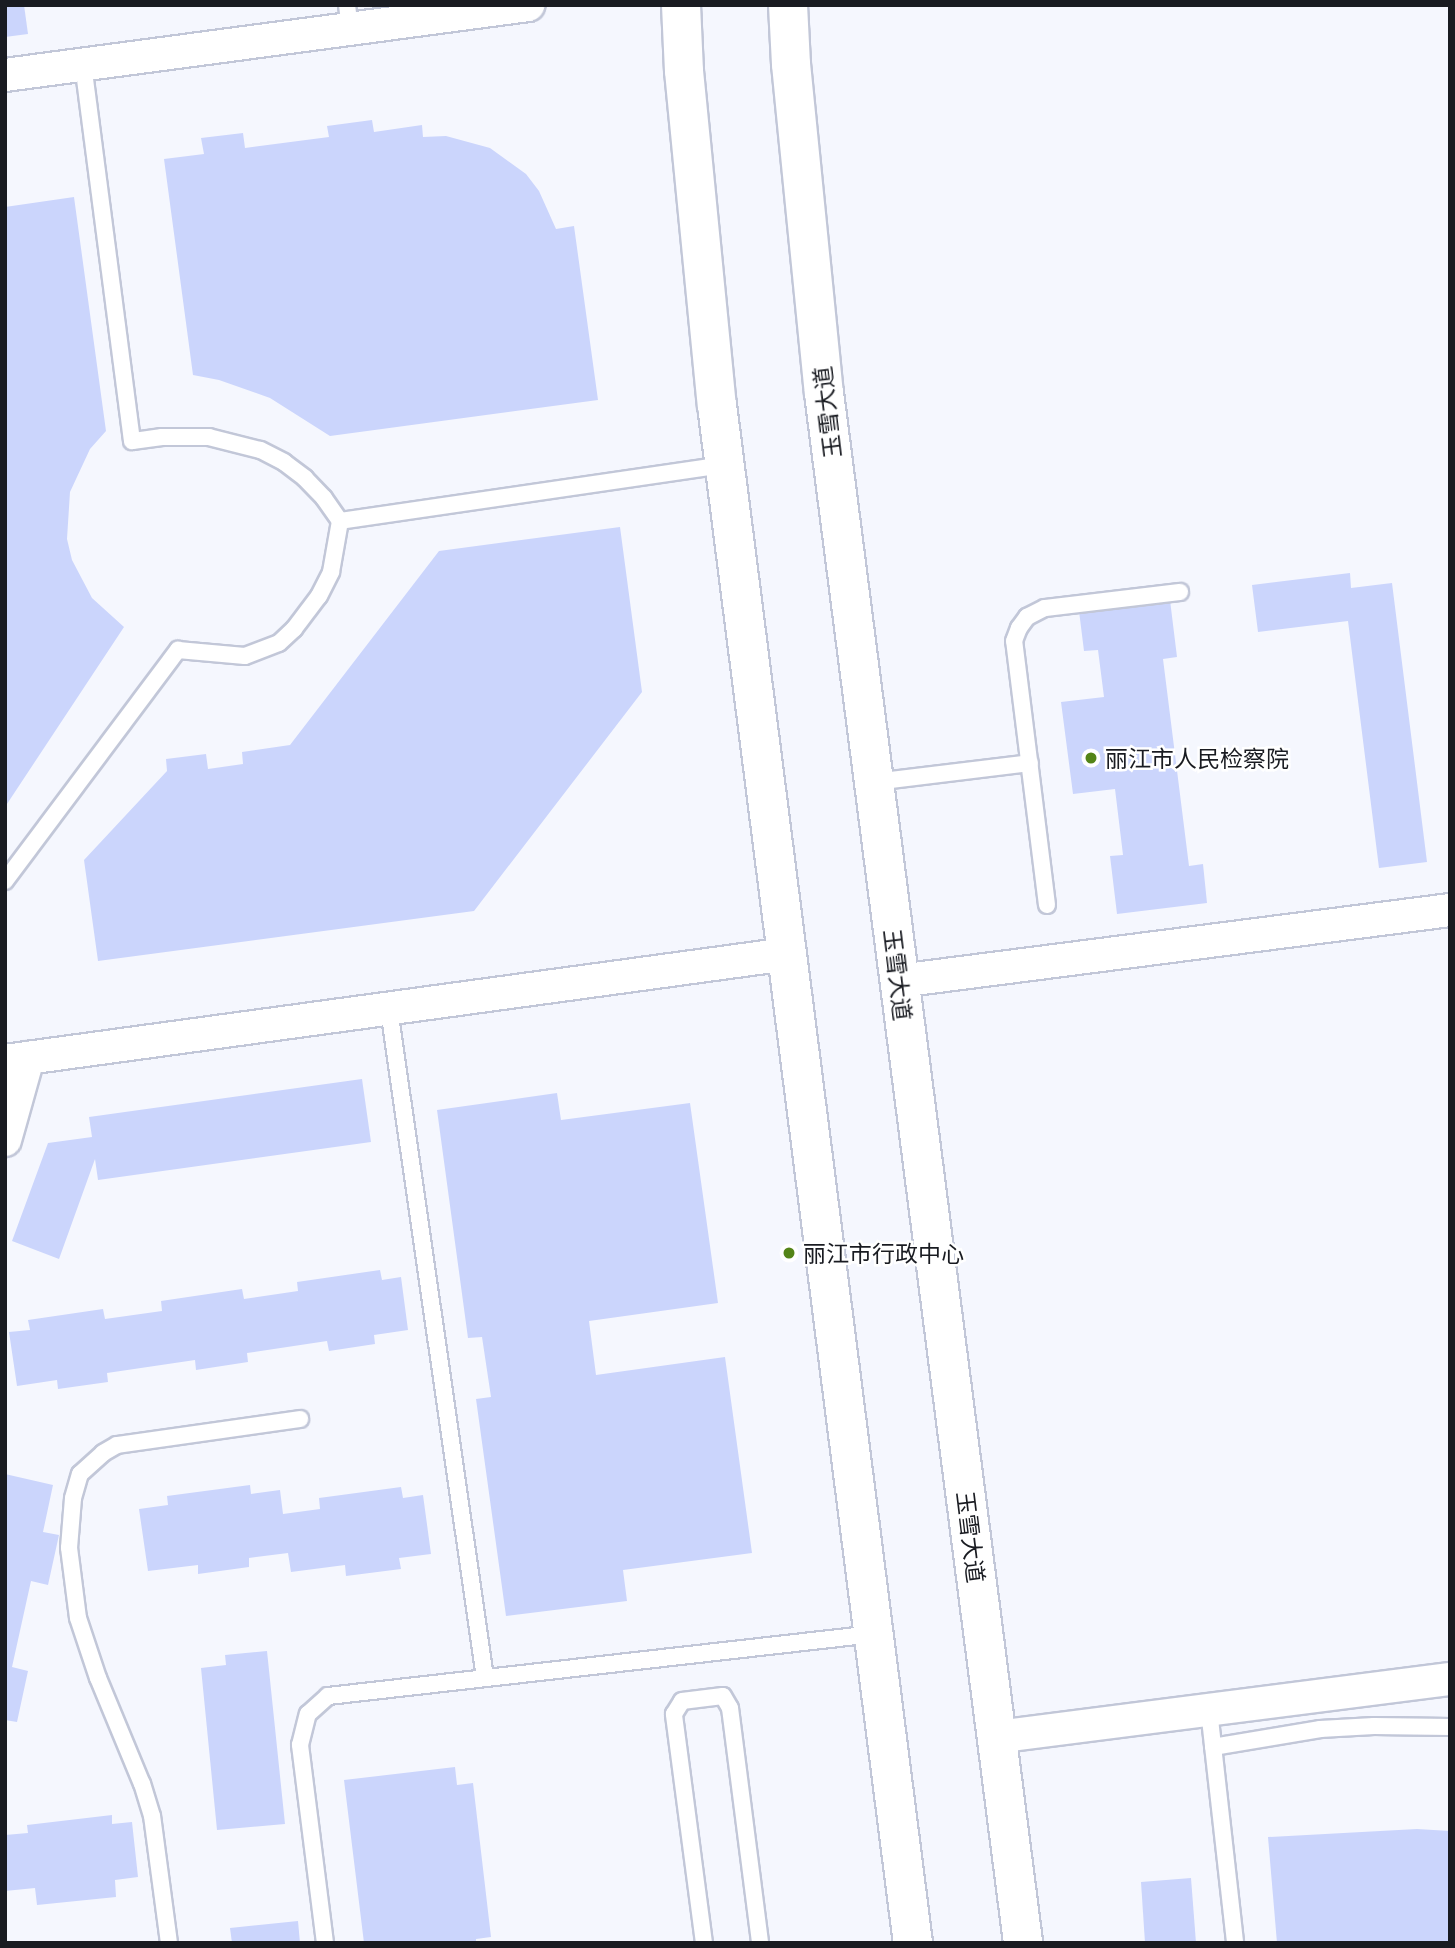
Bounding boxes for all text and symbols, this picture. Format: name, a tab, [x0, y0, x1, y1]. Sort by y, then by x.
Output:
street label: 玉雪大道	[808, 365, 846, 459]
place label: 丽江市人民检察院	[1105, 744, 1289, 772]
marker: 丽江市人民检察院	[1083, 750, 1099, 766]
street label: 玉雪大道	[879, 928, 917, 1022]
place label: 丽江市行政中心	[803, 1239, 964, 1267]
marker: 丽江市行政中心	[781, 1245, 797, 1261]
street label: 玉雪大道	[952, 1490, 990, 1584]

